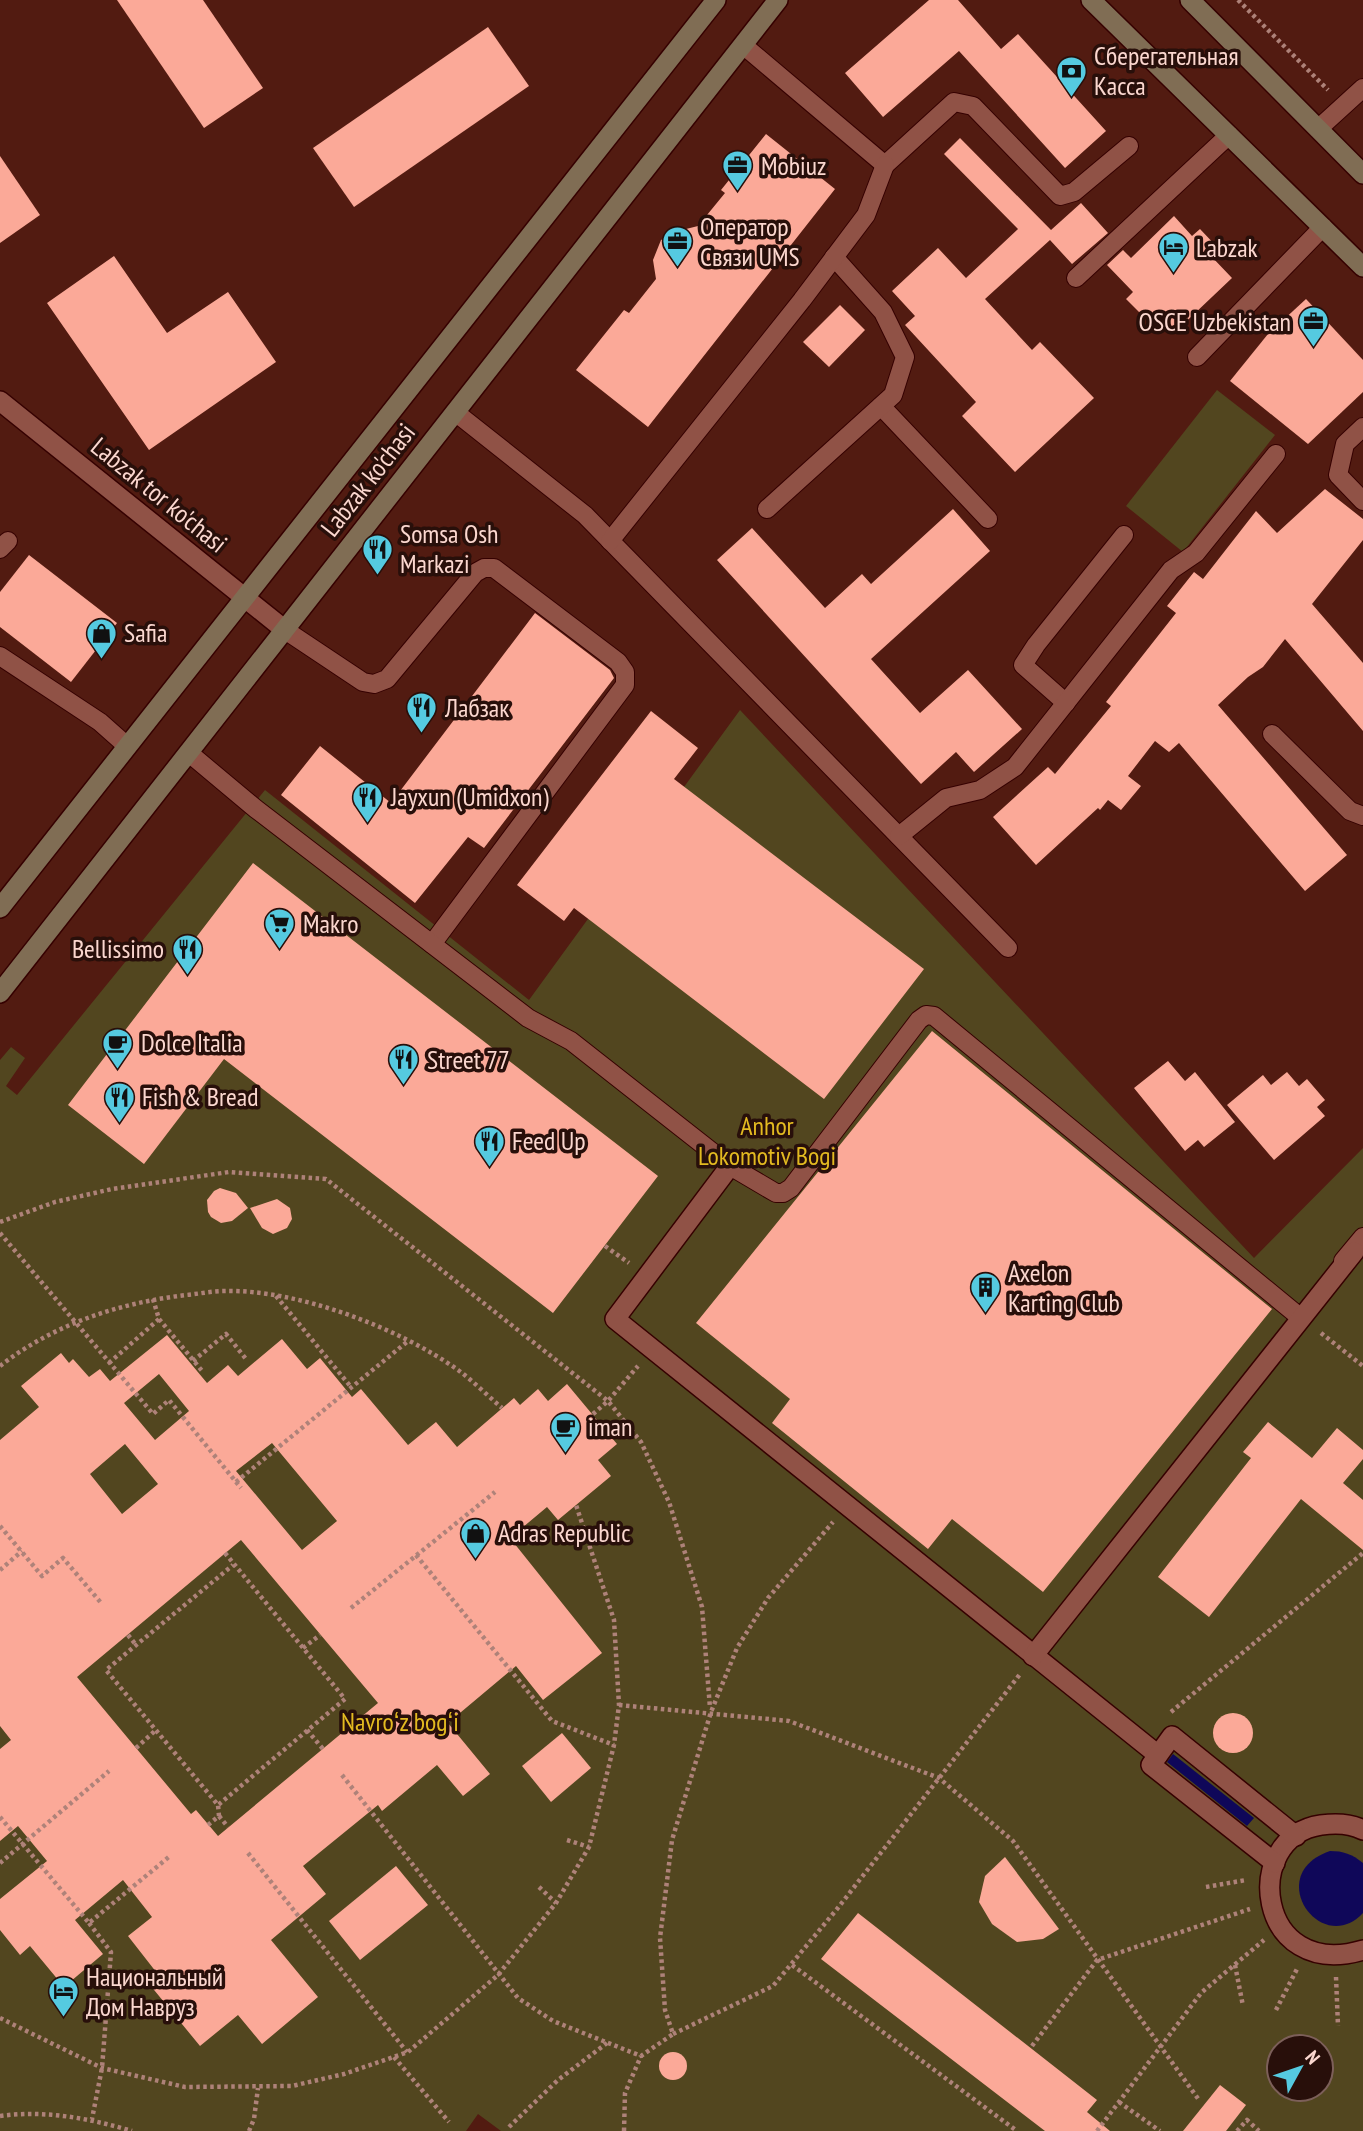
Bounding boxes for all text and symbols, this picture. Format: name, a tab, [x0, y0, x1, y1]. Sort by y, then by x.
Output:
place label: Сберегательная Касса	[1094, 39, 1238, 102]
bank icon: Сберегательная Касса	[1054, 54, 1088, 98]
office icon: Mobiuz	[721, 149, 755, 193]
place label: Mobiuz	[761, 149, 826, 182]
place label: Оператор Связи UMS	[700, 210, 800, 273]
office icon: Оператор Связи UMS	[660, 225, 694, 269]
hotel icon: Labzak	[1156, 231, 1190, 275]
place label: Labzak	[1196, 231, 1258, 264]
place label: OSCE Uzbekistan	[1139, 305, 1291, 338]
office icon: OSCE Uzbekistan	[1297, 305, 1331, 349]
street label: Labzak ko'chasi	[313, 417, 422, 543]
street label: Labzak tor ko'chasi	[85, 430, 234, 559]
place label: Somsa Osh Markazi	[400, 517, 499, 580]
restaurant icon: Somsa Osh Markazi	[360, 532, 394, 576]
shop icon: Safia	[84, 616, 118, 660]
place label: Safia	[124, 616, 167, 649]
restaurant icon: Лабзак	[405, 691, 439, 735]
place label: Лабзак	[444, 691, 509, 724]
restaurant icon: Jayxun (Umidxon)	[351, 780, 385, 824]
place label: Jayxun (Umidxon)	[390, 780, 549, 813]
supermarket icon: Makro	[263, 907, 297, 951]
place label: Makro	[303, 907, 358, 940]
place label: Bellissimo	[72, 932, 164, 965]
restaurant icon: Bellissimo	[170, 932, 204, 976]
cafe icon: Dolce Italia	[101, 1026, 135, 1070]
place label: Dolce Italia	[141, 1026, 243, 1059]
restaurant icon: Street 77	[387, 1043, 421, 1087]
place label: Street 77	[427, 1043, 510, 1076]
restaurant icon: Fish & Bread	[102, 1080, 136, 1124]
place label: Fish & Bread	[142, 1080, 258, 1113]
park label: Anhor Lokomotiv Bogi	[698, 1109, 836, 1172]
restaurant icon: Feed Up	[472, 1124, 506, 1168]
place label: Feed Up	[512, 1124, 586, 1157]
place label: Axelon Karting Club	[1008, 1256, 1120, 1319]
building icon: Axelon Karting Club	[968, 1271, 1002, 1315]
cafe icon: iman	[548, 1410, 582, 1454]
place label: iman	[588, 1410, 632, 1443]
shop icon: Adras Republic	[458, 1516, 492, 1560]
place label: Adras Republic	[498, 1516, 630, 1549]
park label: Navroʻz bogʻi	[341, 1705, 459, 1738]
place label: Национальный Дом Навруз	[86, 1960, 223, 2023]
hotel icon: Национальный Дом Навруз	[46, 1975, 80, 2019]
north arrow	[1265, 2033, 1335, 2103]
text: N	[1301, 2045, 1326, 2069]

